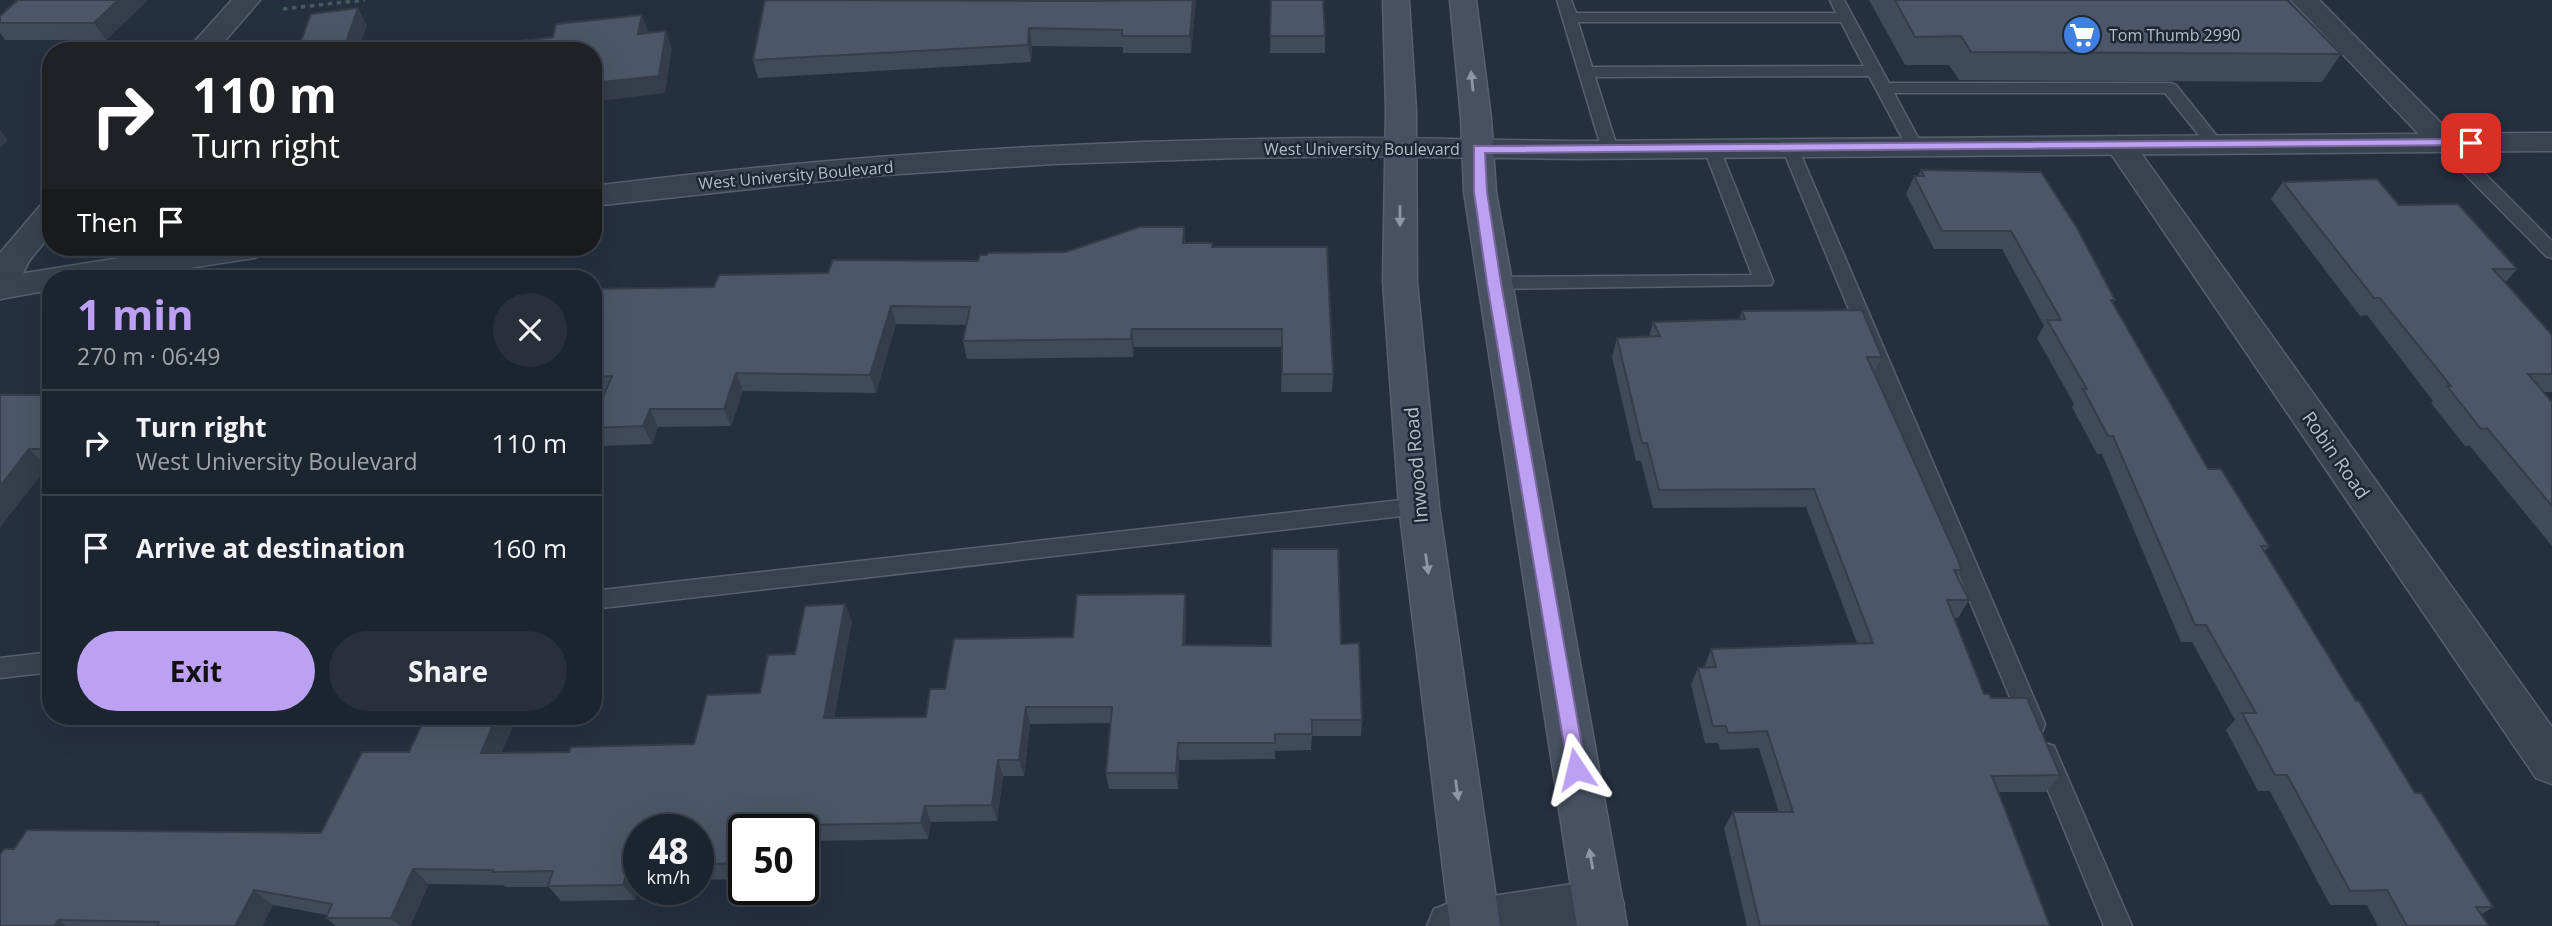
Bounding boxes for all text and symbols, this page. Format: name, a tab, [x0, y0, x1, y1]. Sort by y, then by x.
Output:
supermarket icon: Tom Thumb 2990	[2061, 14, 2103, 56]
place label: Tom Thumb 2990	[2109, 24, 2240, 46]
text: 110 m	[192, 61, 337, 127]
icon: right	[77, 70, 168, 161]
one-way arrow	[1466, 70, 1477, 92]
pin	[2441, 113, 2501, 173]
text: Turn right	[192, 124, 340, 167]
icon: arrive	[2452, 124, 2490, 162]
street label: West University Boulevard	[1264, 138, 1460, 160]
street label: West University Boulevard	[697, 156, 895, 194]
icon: arrive	[152, 203, 190, 241]
text: Then	[77, 204, 138, 240]
one-way arrow	[1394, 205, 1406, 227]
text: 1 min	[77, 285, 194, 342]
button: close	[493, 293, 567, 367]
text: 270 m · 06:49	[77, 340, 220, 372]
street label: Inwood Road	[1398, 406, 1434, 524]
street label: Robin Road	[2296, 406, 2376, 504]
text: Turn right	[136, 409, 267, 445]
icon: right	[77, 424, 115, 462]
text: 110 m	[492, 425, 567, 461]
text: West University Boulevard	[136, 445, 418, 477]
icon: arrive	[77, 529, 115, 567]
text: Arrive at destination	[136, 530, 405, 566]
text: 160 m	[492, 530, 567, 566]
one-way arrow	[1421, 554, 1432, 576]
button: Exit	[77, 631, 315, 711]
button: Share	[329, 631, 567, 711]
position arrow	[1539, 732, 1613, 806]
one-way arrow	[1452, 779, 1463, 801]
speed limit sign: 50	[728, 814, 819, 905]
text: 48	[648, 827, 689, 874]
one-way arrow	[1585, 848, 1596, 870]
text: km/h	[647, 865, 690, 889]

